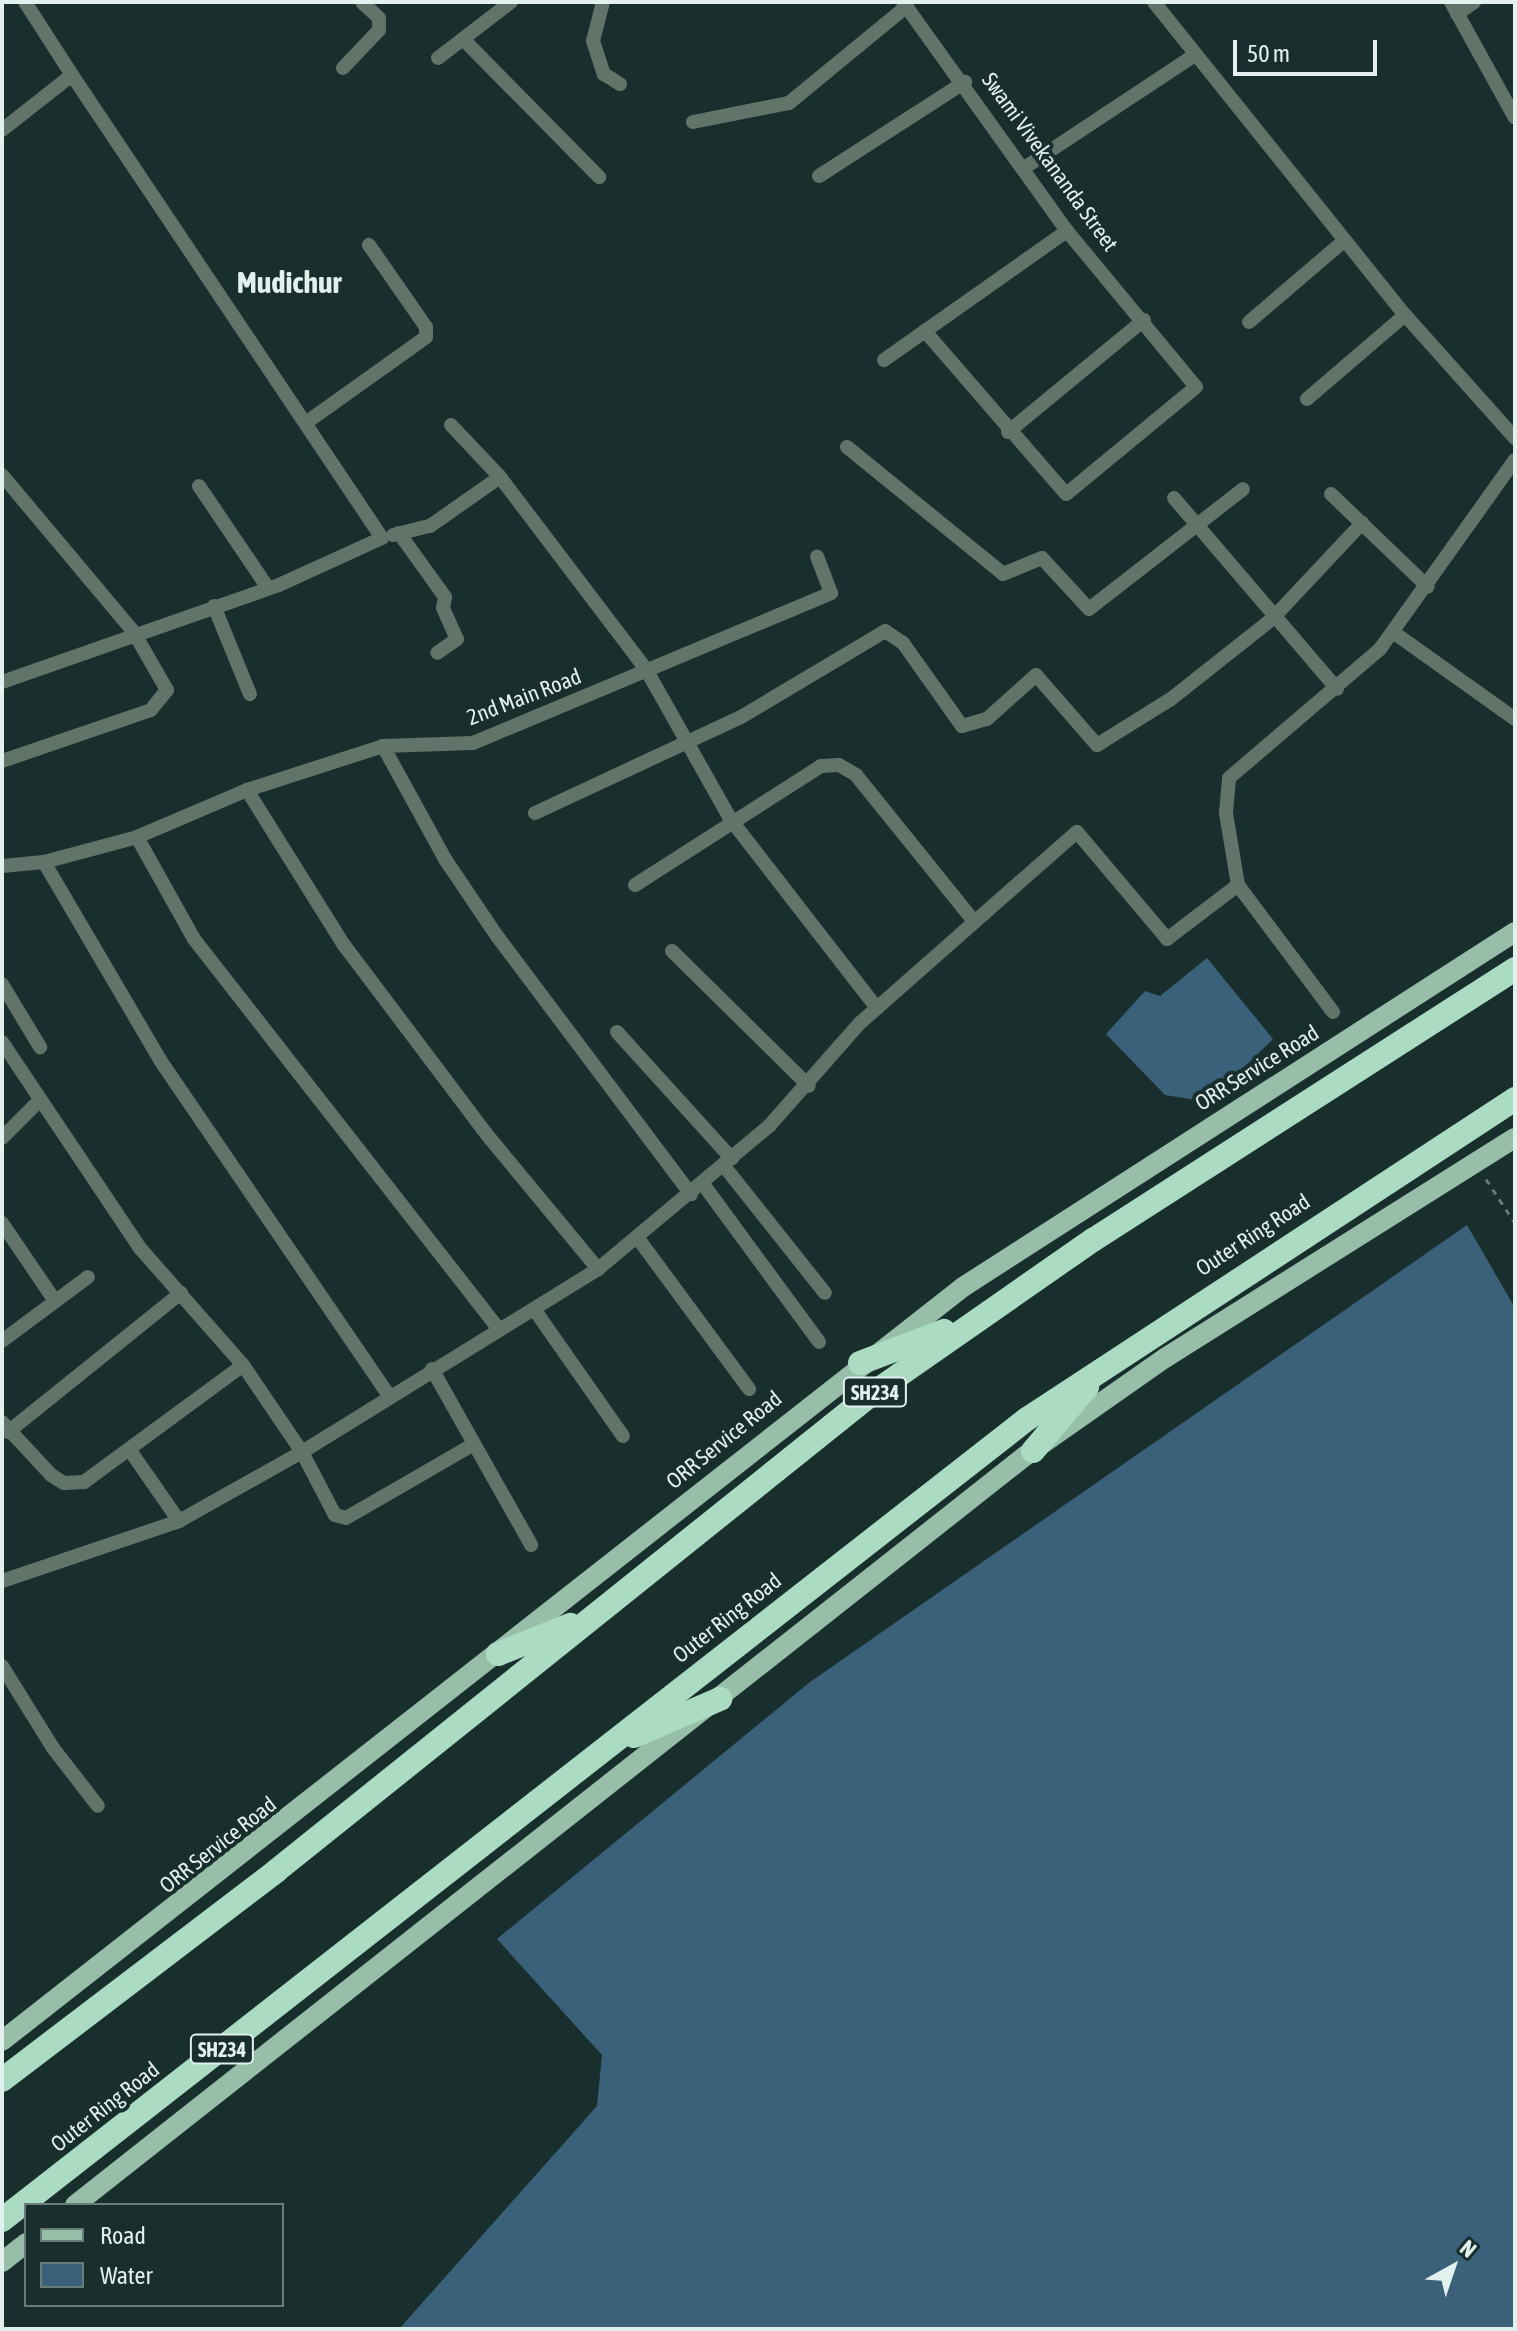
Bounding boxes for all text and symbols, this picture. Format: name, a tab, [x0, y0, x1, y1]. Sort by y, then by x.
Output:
scale bar	[1237, 24, 1381, 74]
text: 50 m	[1247, 40, 1290, 67]
street label: Swami Vivekananda Street	[976, 68, 1124, 256]
district label: Mudichur	[237, 264, 341, 300]
street label: 2nd Main Road	[463, 663, 585, 731]
street label: ORR Service Road	[1190, 1019, 1324, 1117]
street label: Outer Ring Road	[1191, 1188, 1315, 1282]
road number: SH234	[841, 1376, 909, 1408]
street label: ORR Service Road	[661, 1385, 787, 1495]
street label: Outer Ring Road	[668, 1567, 786, 1669]
street label: ORR Service Road	[154, 1791, 282, 1899]
road number: SH234	[188, 2033, 256, 2065]
street label: Outer Ring Road	[46, 2056, 164, 2158]
legend	[24, 2203, 284, 2307]
text: Road	[100, 2222, 146, 2249]
north arrow	[1413, 2227, 1493, 2307]
text: N	[1455, 2234, 1482, 2263]
text: Water	[100, 2262, 153, 2289]

